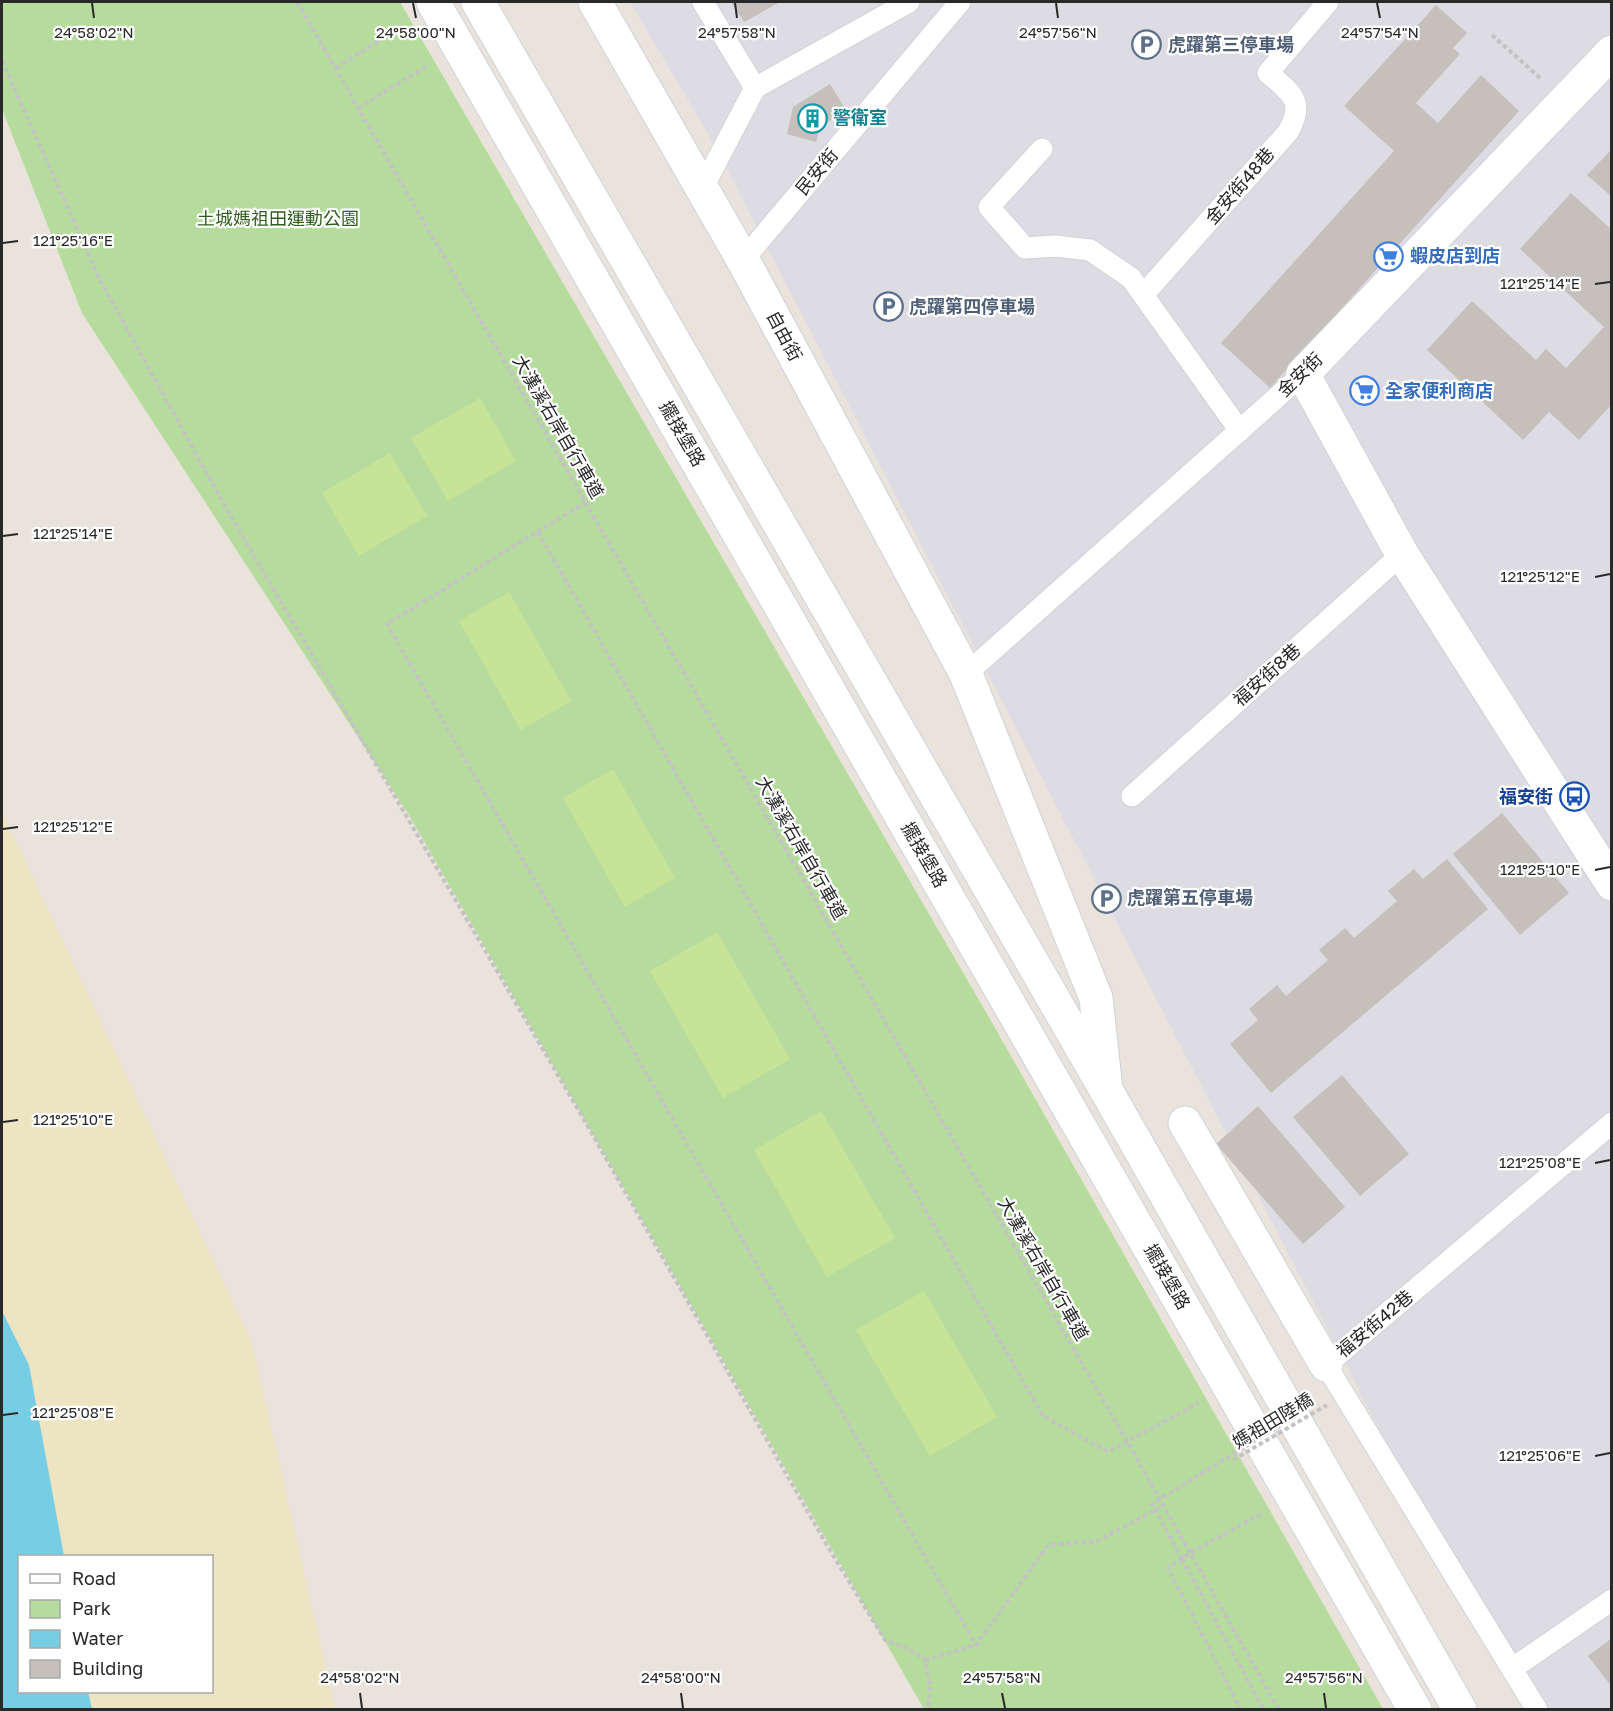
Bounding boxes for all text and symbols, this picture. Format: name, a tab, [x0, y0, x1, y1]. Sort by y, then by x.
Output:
text: 24°58'02"N	[54, 23, 134, 41]
text: 24°58'00"N	[376, 23, 456, 41]
text: 24°57'58"N	[698, 23, 776, 41]
text: 24°57'56"N	[1019, 23, 1097, 41]
text: 24°57'54"N	[1341, 23, 1419, 41]
parking icon: 虎躍第三停車場	[1131, 29, 1163, 61]
place label: 虎躍第三停車場	[1168, 33, 1294, 55]
building icon: 警衛室	[796, 102, 828, 134]
place label: 警衛室	[833, 106, 887, 128]
street label: 金安街48巷	[1200, 143, 1278, 228]
street label: 民安街	[790, 144, 842, 199]
park label: 土城媽祖田運動公園	[197, 207, 359, 229]
text: 121°25'16"E	[33, 231, 113, 249]
supermarket icon: 蝦皮店到店	[1373, 240, 1405, 272]
place label: 蝦皮店到店	[1410, 244, 1500, 266]
text: 121°25'14"E	[1500, 274, 1580, 292]
parking icon: 虎躍第四停車場	[872, 291, 904, 323]
place label: 虎躍第四停車場	[909, 295, 1035, 317]
street label: 自由街	[762, 307, 807, 365]
street label: 金安街	[1272, 348, 1326, 401]
street label: 大漢溪右岸自行車道	[509, 351, 609, 502]
supermarket icon: 全家便利商店	[1348, 375, 1380, 407]
place label: 全家便利商店	[1385, 379, 1493, 401]
street label: 擺接堡路	[655, 397, 710, 470]
text: 121°25'14"E	[33, 524, 113, 542]
text: 121°25'12"E	[1500, 567, 1580, 585]
street label: 福安街8巷	[1228, 638, 1305, 710]
street label: 大漢溪右岸自行車道	[752, 772, 852, 923]
bus stop icon: 福安街	[1558, 781, 1590, 813]
place label: 福安街	[1499, 785, 1553, 807]
text: 121°25'12"E	[33, 817, 113, 835]
street label: 擺接堡路	[897, 818, 952, 891]
text: 121°25'10"E	[1500, 860, 1580, 878]
parking icon: 虎躍第五停車場	[1090, 882, 1122, 914]
place label: 虎躍第五停車場	[1127, 886, 1253, 908]
text: 121°25'10"E	[33, 1110, 113, 1128]
text: 121°25'08"E	[1499, 1153, 1581, 1171]
street label: 大漢溪右岸自行車道	[994, 1193, 1094, 1344]
street label: 擺接堡路	[1140, 1240, 1195, 1313]
street label: 福安街42巷	[1332, 1285, 1417, 1362]
street label: 媽祖田陸橋	[1228, 1388, 1317, 1453]
text: 121°25'08"E	[32, 1403, 114, 1421]
text: 121°25'06"E	[1499, 1446, 1581, 1464]
legend	[18, 1555, 213, 1693]
text: Road	[72, 1567, 116, 1589]
text: Park	[72, 1597, 111, 1619]
text: Water	[72, 1627, 123, 1649]
text: Building	[72, 1657, 143, 1679]
text: 24°58'02"N	[320, 1668, 400, 1686]
text: 24°58'00"N	[641, 1668, 721, 1686]
text: 24°57'58"N	[963, 1668, 1041, 1686]
text: 24°57'56"N	[1285, 1668, 1363, 1686]

